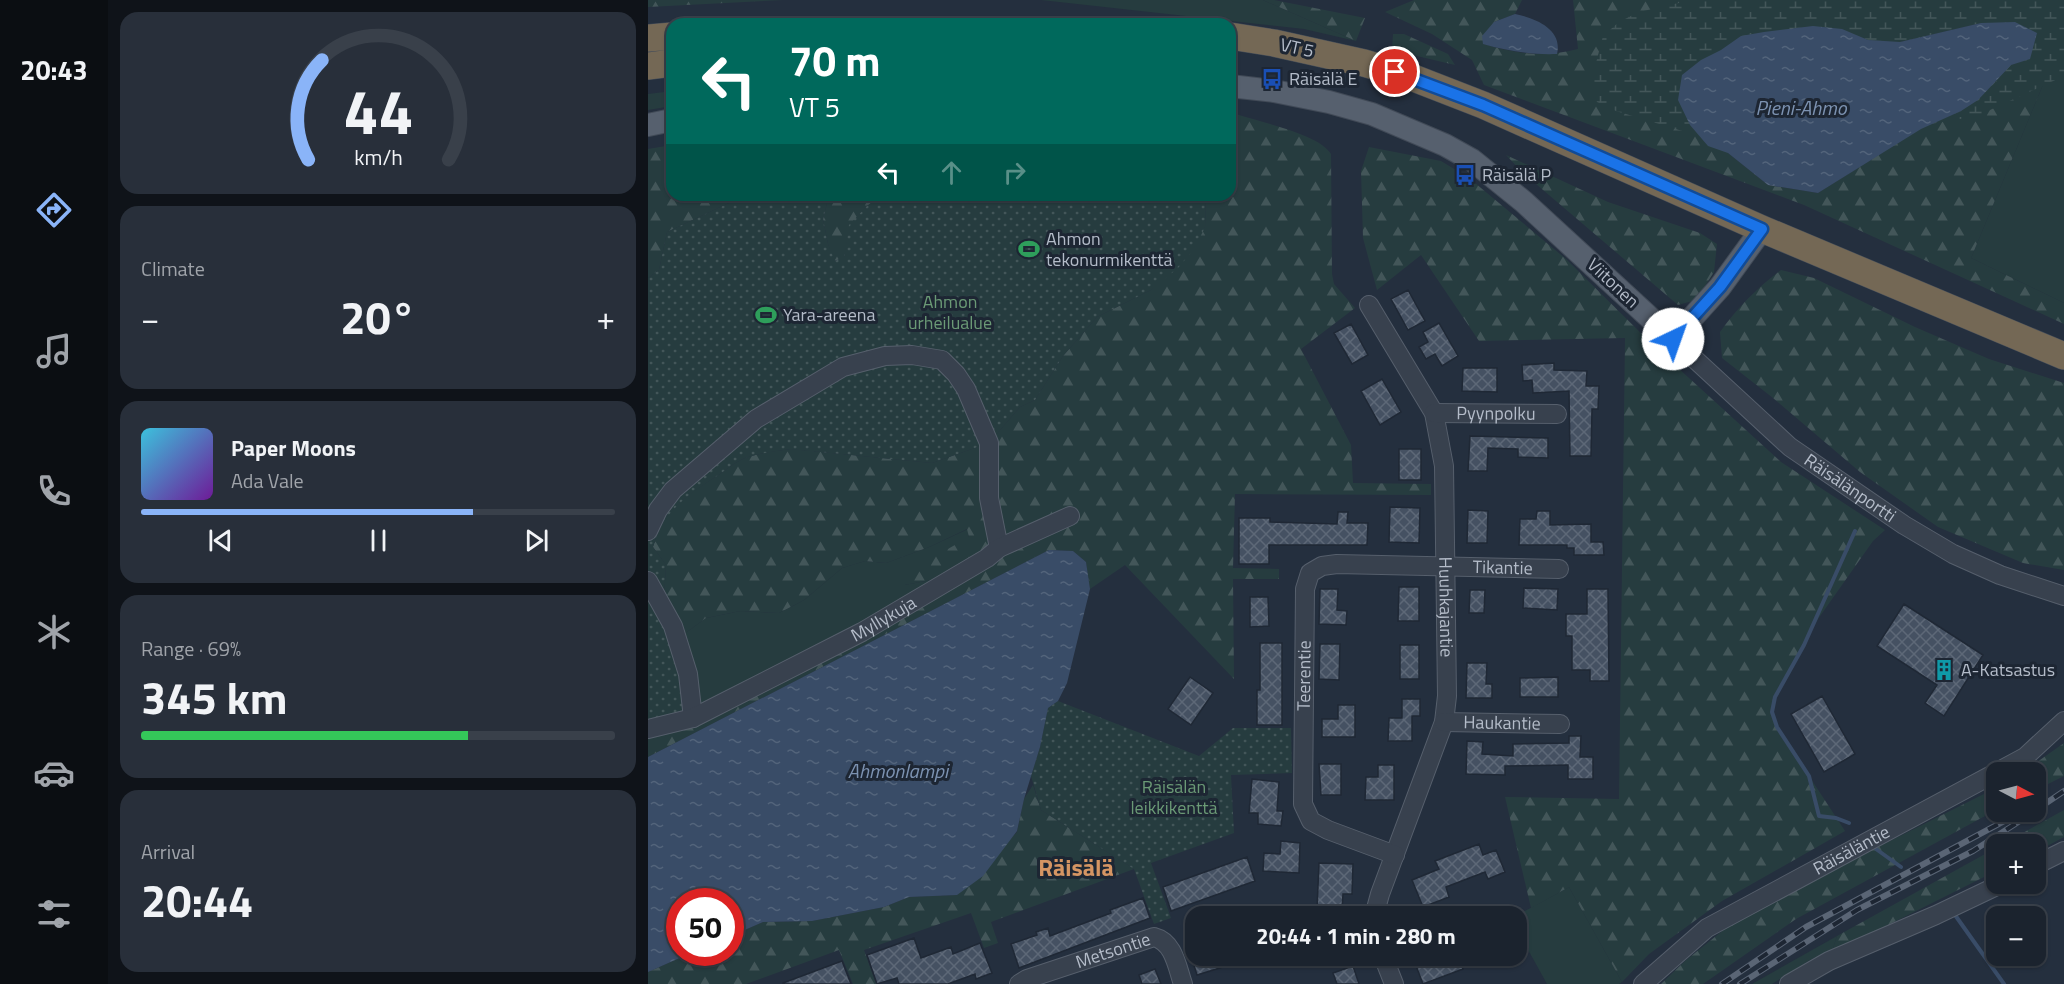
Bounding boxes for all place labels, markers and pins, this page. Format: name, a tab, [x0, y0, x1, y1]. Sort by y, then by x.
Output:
pin	[1369, 46, 1420, 97]
place label: Räisälä E	[1289, 65, 1358, 92]
bus stop icon: Räisälä E	[1260, 67, 1284, 91]
place label: Räisälä P	[1482, 161, 1552, 188]
bus stop icon: Räisälä P	[1453, 163, 1477, 187]
place label: Ahmon tekonurmikenttä	[1046, 225, 1173, 273]
sports icon: Ahmon tekonurmikenttä	[1017, 237, 1041, 261]
place label: Yara-areena	[783, 301, 875, 328]
sports icon: Yara-areena	[754, 303, 778, 327]
place label: A-Katsastus	[1961, 656, 2055, 683]
building icon: A-Katsastus	[1932, 658, 1956, 682]

